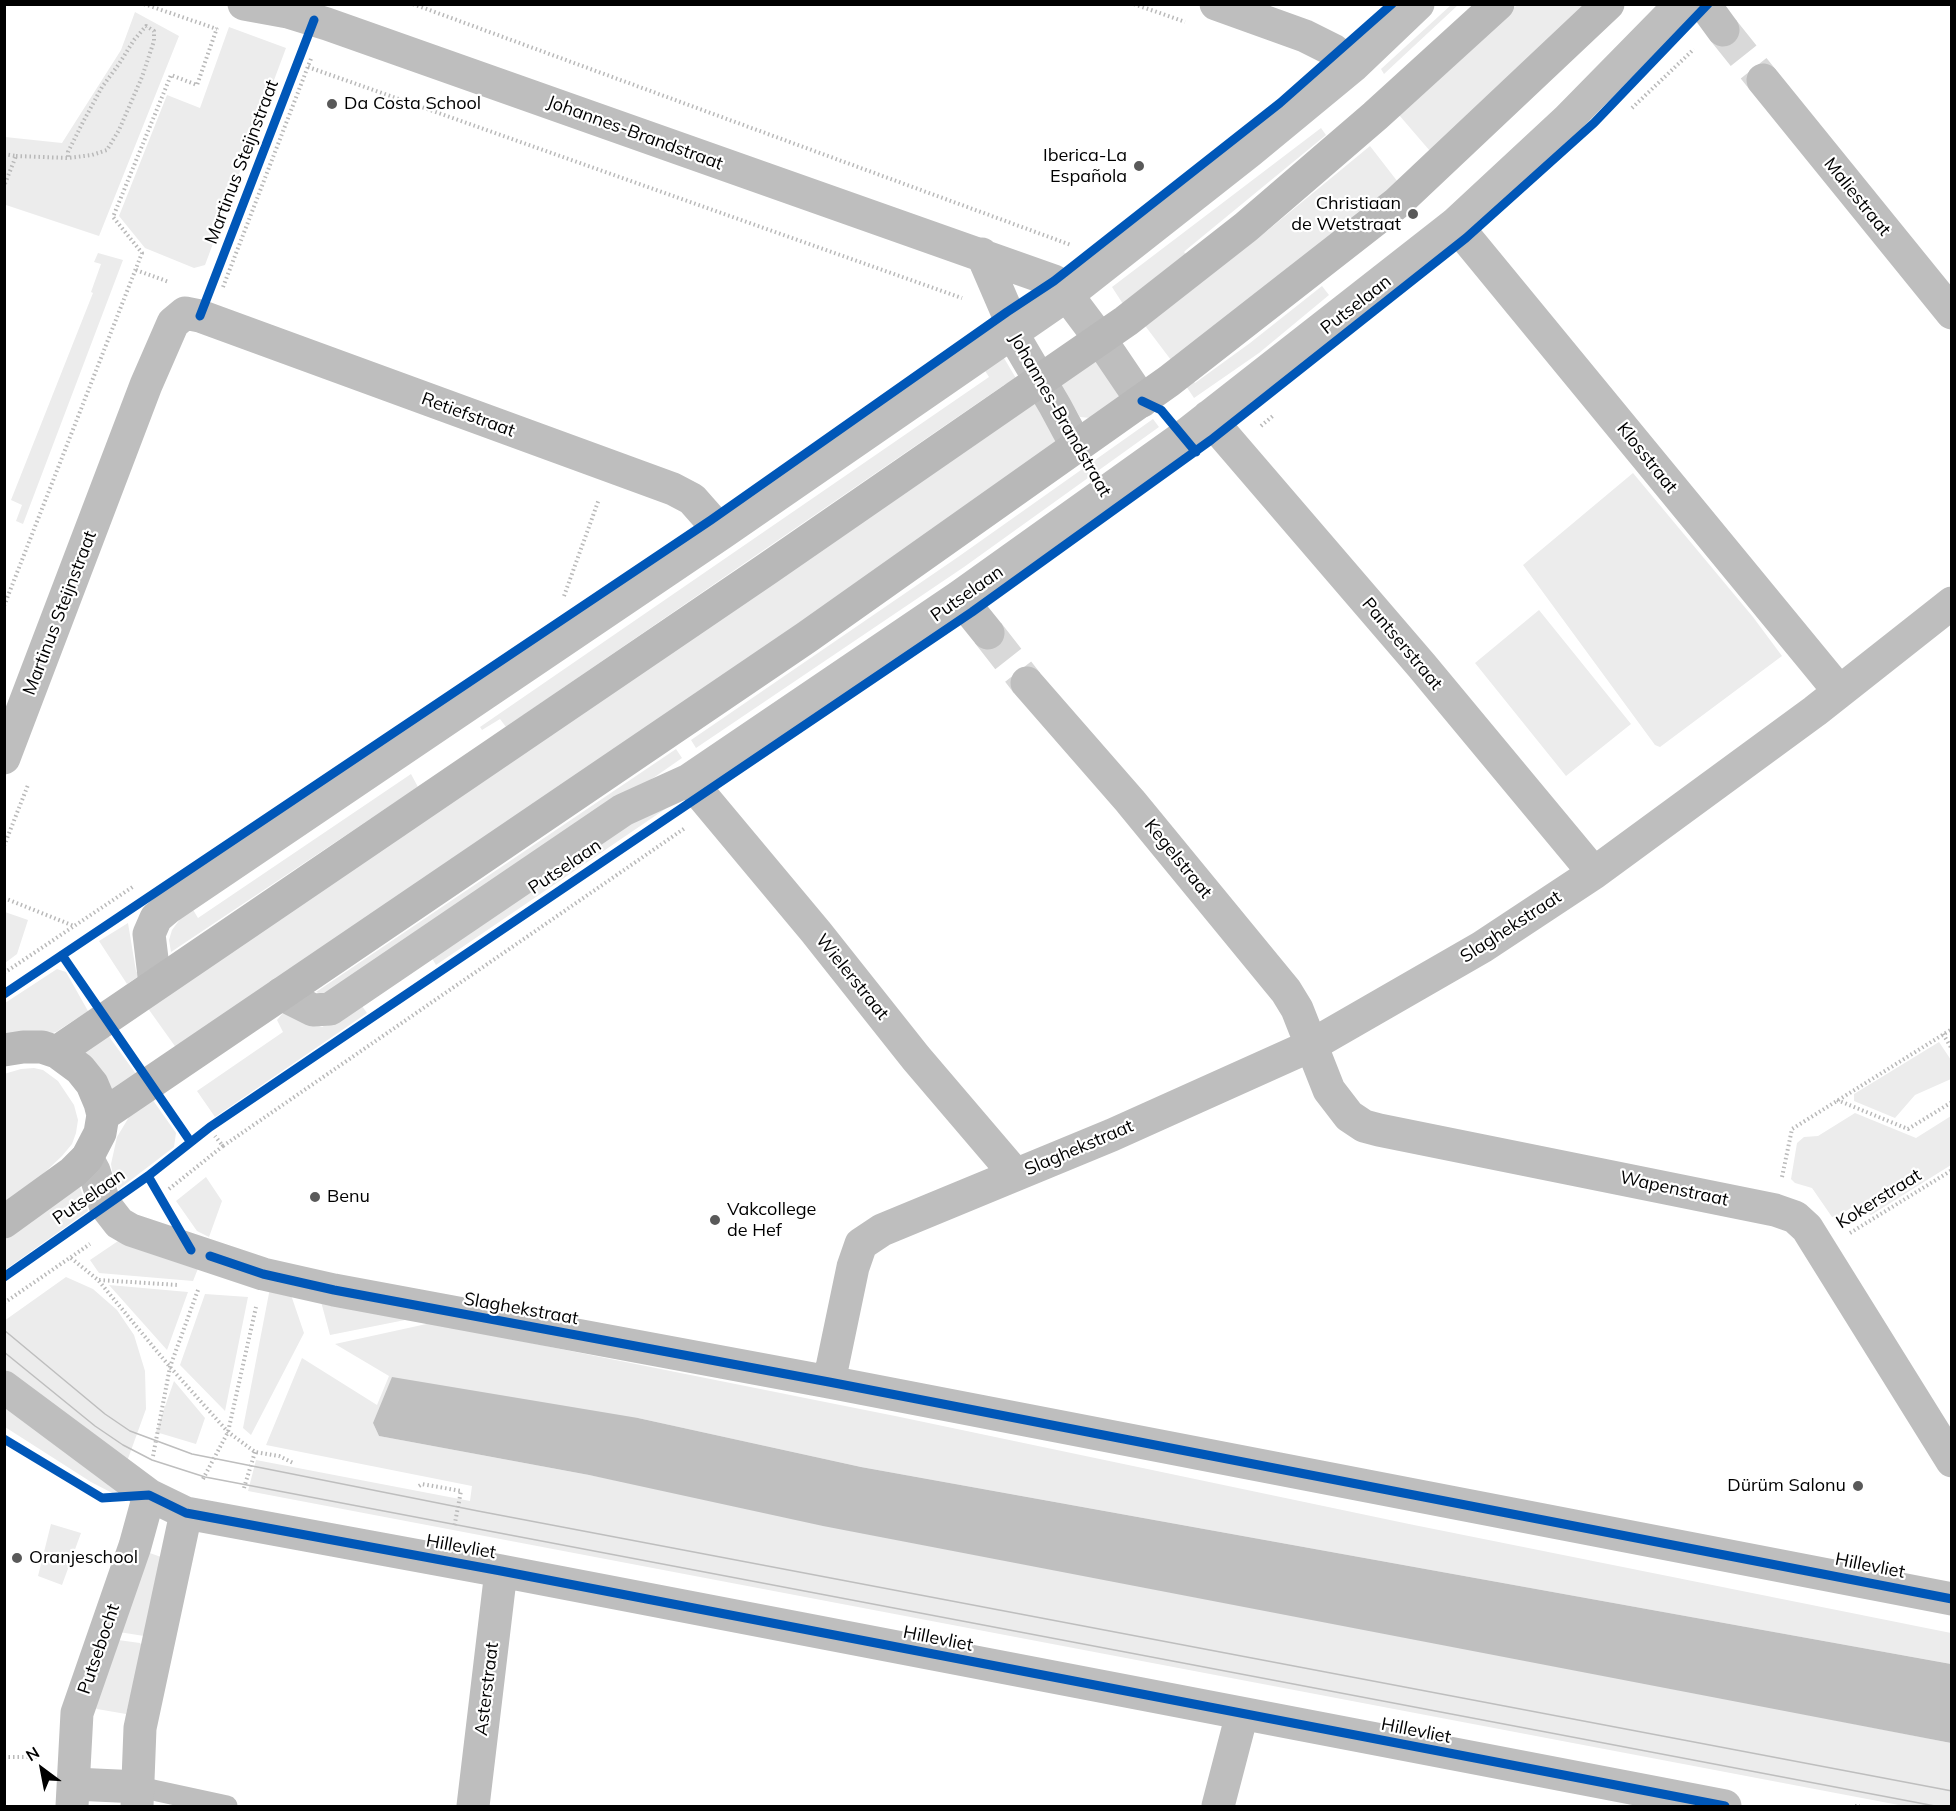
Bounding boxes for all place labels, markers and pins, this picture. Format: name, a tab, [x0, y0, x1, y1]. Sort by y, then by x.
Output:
place label: Da Costa School	[344, 93, 481, 115]
marker: Da Costa School	[325, 97, 339, 111]
place label: Iberica-La Española	[1043, 145, 1127, 188]
marker: Iberica-La Española	[1132, 159, 1146, 173]
place label: Christiaan de Wetstraat	[1291, 193, 1401, 236]
marker: Christiaan de Wetstraat	[1406, 207, 1420, 221]
place label: Benu	[327, 1186, 370, 1208]
marker: Benu	[308, 1190, 322, 1204]
place label: Vakcollege de Hef	[727, 1199, 816, 1242]
marker: Vakcollege de Hef	[708, 1213, 722, 1227]
place label: Dürüm Salonu	[1727, 1475, 1846, 1497]
marker: Dürüm Salonu	[1851, 1479, 1865, 1493]
place label: Oranjeschool	[29, 1547, 138, 1569]
marker: Oranjeschool	[10, 1551, 24, 1565]

